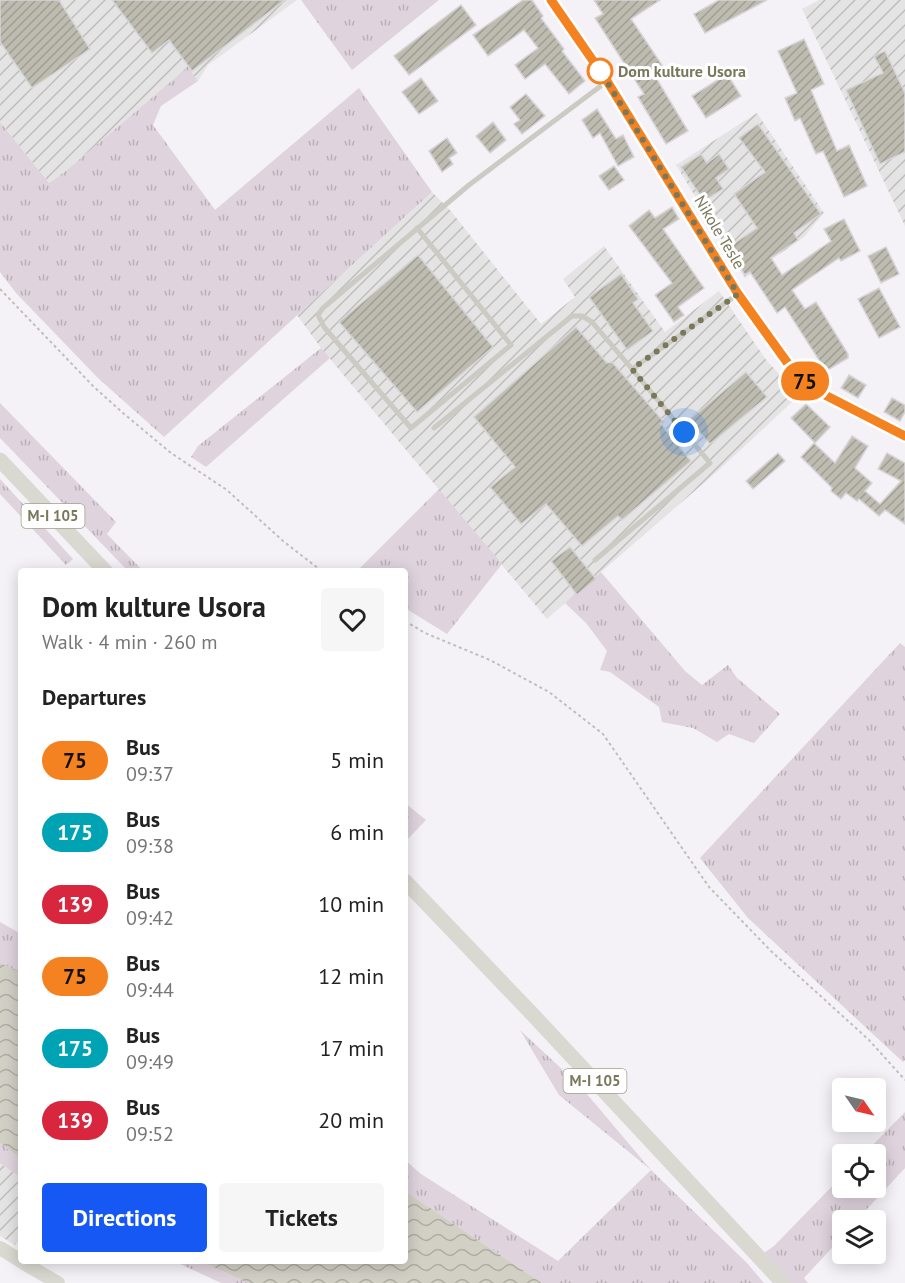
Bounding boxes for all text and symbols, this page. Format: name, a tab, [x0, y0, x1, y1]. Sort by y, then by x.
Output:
marker: Dom kulture Usora	[587, 58, 613, 84]
place label: Dom kulture Usora	[618, 61, 746, 81]
street label: Nikole Tesle	[690, 192, 750, 272]
line badge: 75	[778, 362, 832, 400]
text: 75	[793, 368, 817, 395]
your location	[669, 417, 699, 447]
road number: M-I 105	[22, 504, 84, 528]
text: Dom kulture Usora	[42, 588, 266, 625]
button: heart	[321, 588, 384, 651]
text: Walk · 4 min · 260 m	[42, 629, 218, 655]
text: Departures	[42, 683, 146, 711]
text: Bus	[126, 733, 160, 761]
text: 5 min	[330, 746, 384, 774]
text: 75	[63, 747, 87, 774]
text: 09:37	[126, 761, 174, 787]
text: Bus	[126, 805, 160, 833]
text: 6 min	[330, 818, 384, 846]
text: 175	[57, 819, 93, 846]
text: 09:38	[126, 833, 174, 859]
text: Bus	[126, 877, 160, 905]
text: 10 min	[318, 890, 384, 918]
text: 139	[57, 891, 93, 918]
text: 09:42	[126, 905, 174, 931]
text: Bus	[126, 949, 160, 977]
text: 12 min	[318, 962, 384, 990]
text: 75	[63, 963, 87, 990]
text: 09:44	[126, 977, 174, 1003]
text: Bus	[126, 1021, 160, 1049]
text: 17 min	[320, 1034, 384, 1062]
text: 175	[57, 1035, 93, 1062]
text: 09:49	[126, 1049, 174, 1075]
road number: M-I 105	[564, 1069, 626, 1093]
north arrow	[832, 1078, 886, 1132]
map controls	[832, 1078, 886, 1264]
text: Bus	[126, 1093, 160, 1121]
text: 20 min	[318, 1106, 384, 1134]
text: 139	[57, 1107, 93, 1134]
text: 09:52	[126, 1121, 174, 1147]
button: locate	[832, 1144, 886, 1198]
button: Directions	[42, 1183, 207, 1252]
button: Tickets	[219, 1183, 384, 1252]
button: layers	[832, 1210, 886, 1264]

